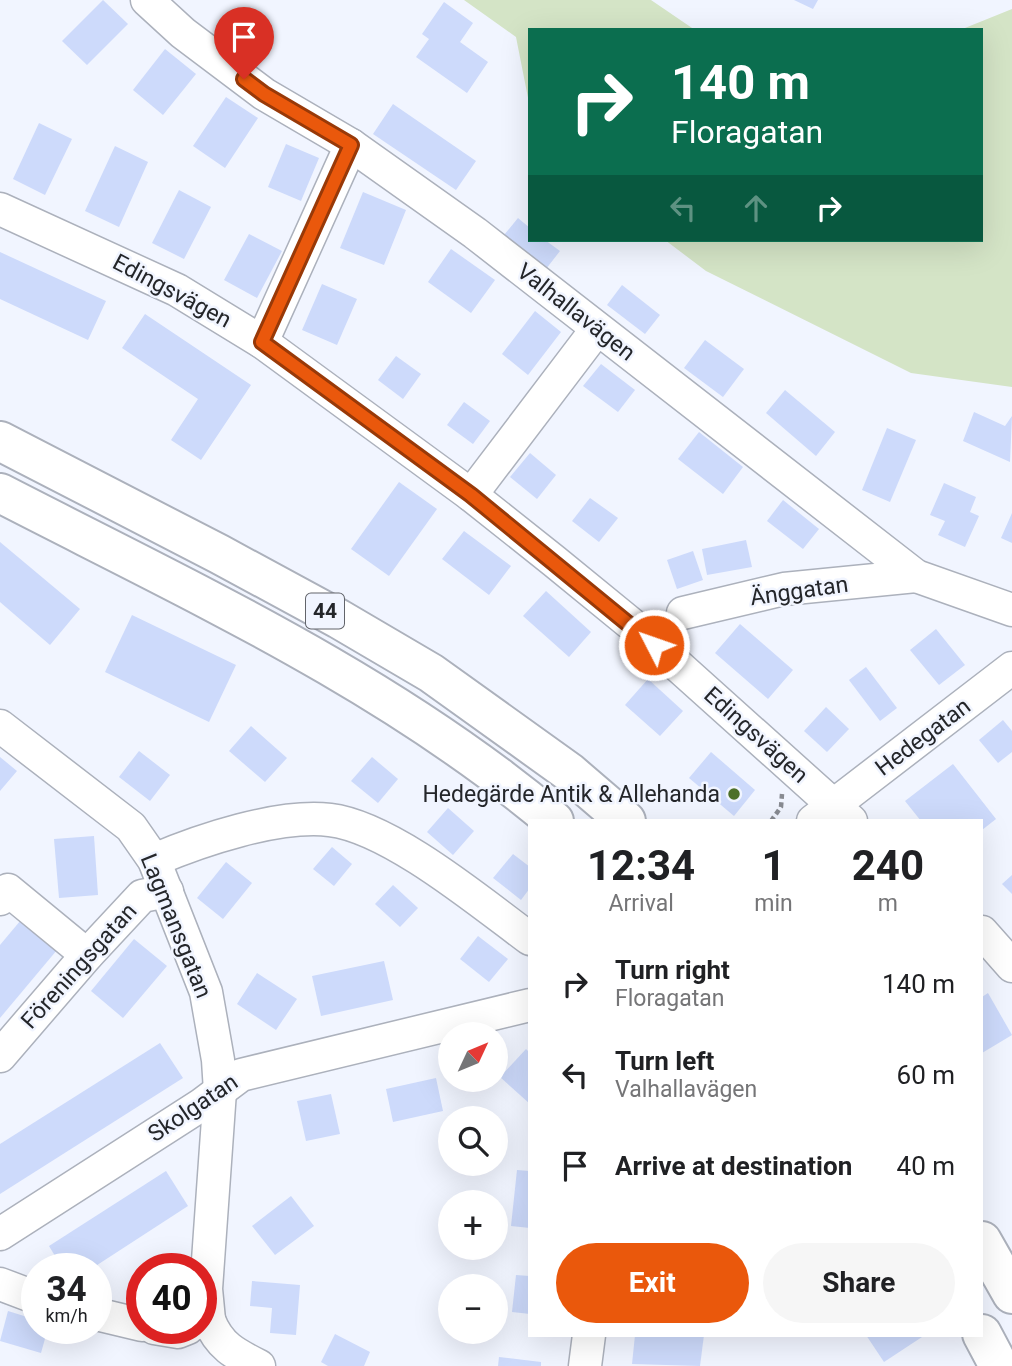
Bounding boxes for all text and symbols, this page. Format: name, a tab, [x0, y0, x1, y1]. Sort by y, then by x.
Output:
pin	[214, 7, 274, 79]
icon: arrive	[225, 18, 263, 56]
text: 140 m	[671, 54, 810, 111]
icon: right	[556, 56, 647, 147]
text: Floragatan	[671, 113, 823, 151]
icon: left	[664, 189, 702, 227]
icon: ahead	[737, 189, 775, 227]
icon: right	[810, 189, 848, 227]
street label: Edingsvägen	[108, 249, 236, 333]
street label: Valhallavägen	[512, 258, 640, 366]
street label: Änggatan	[748, 571, 850, 611]
road number: 44	[306, 594, 344, 628]
position arrow	[617, 608, 691, 682]
street label: Edingsvägen	[699, 681, 813, 789]
street label: Hedegatan	[870, 693, 976, 781]
place label: Hedegärde Antik & Allehanda	[422, 781, 720, 808]
marker: Hedegärde Antik & Allehanda	[726, 786, 742, 802]
text: 12:34	[587, 841, 695, 890]
text: 1	[761, 841, 786, 890]
text: 240	[852, 841, 924, 890]
street label: Lagmansgatan	[135, 850, 217, 1002]
text: Arrival	[608, 890, 674, 917]
text: min	[754, 890, 793, 917]
text: m	[878, 890, 898, 917]
street label: Föreningsgatan	[16, 898, 142, 1034]
text: Turn right	[615, 955, 730, 985]
icon: right	[556, 965, 594, 1003]
text: 140 m	[882, 969, 955, 999]
text: Floragatan	[615, 985, 724, 1012]
north arrow	[438, 1022, 508, 1092]
map controls	[438, 1022, 508, 1344]
text: Turn left	[615, 1046, 714, 1076]
icon: left	[556, 1056, 594, 1094]
text: 60 m	[897, 1060, 955, 1090]
street label: Skolgatan	[143, 1068, 243, 1148]
text: Valhallavägen	[615, 1076, 757, 1103]
button: search	[438, 1106, 508, 1176]
icon: arrive	[556, 1147, 594, 1185]
text: Arrive at destination	[615, 1151, 852, 1181]
text: 40 m	[897, 1151, 955, 1181]
button: +	[438, 1190, 508, 1260]
button: Exit	[556, 1243, 749, 1323]
button: Share	[763, 1243, 955, 1323]
speed limit sign: 40	[126, 1253, 217, 1344]
text: 34	[46, 1269, 87, 1310]
button: −	[438, 1274, 508, 1344]
text: km/h	[45, 1305, 88, 1326]

